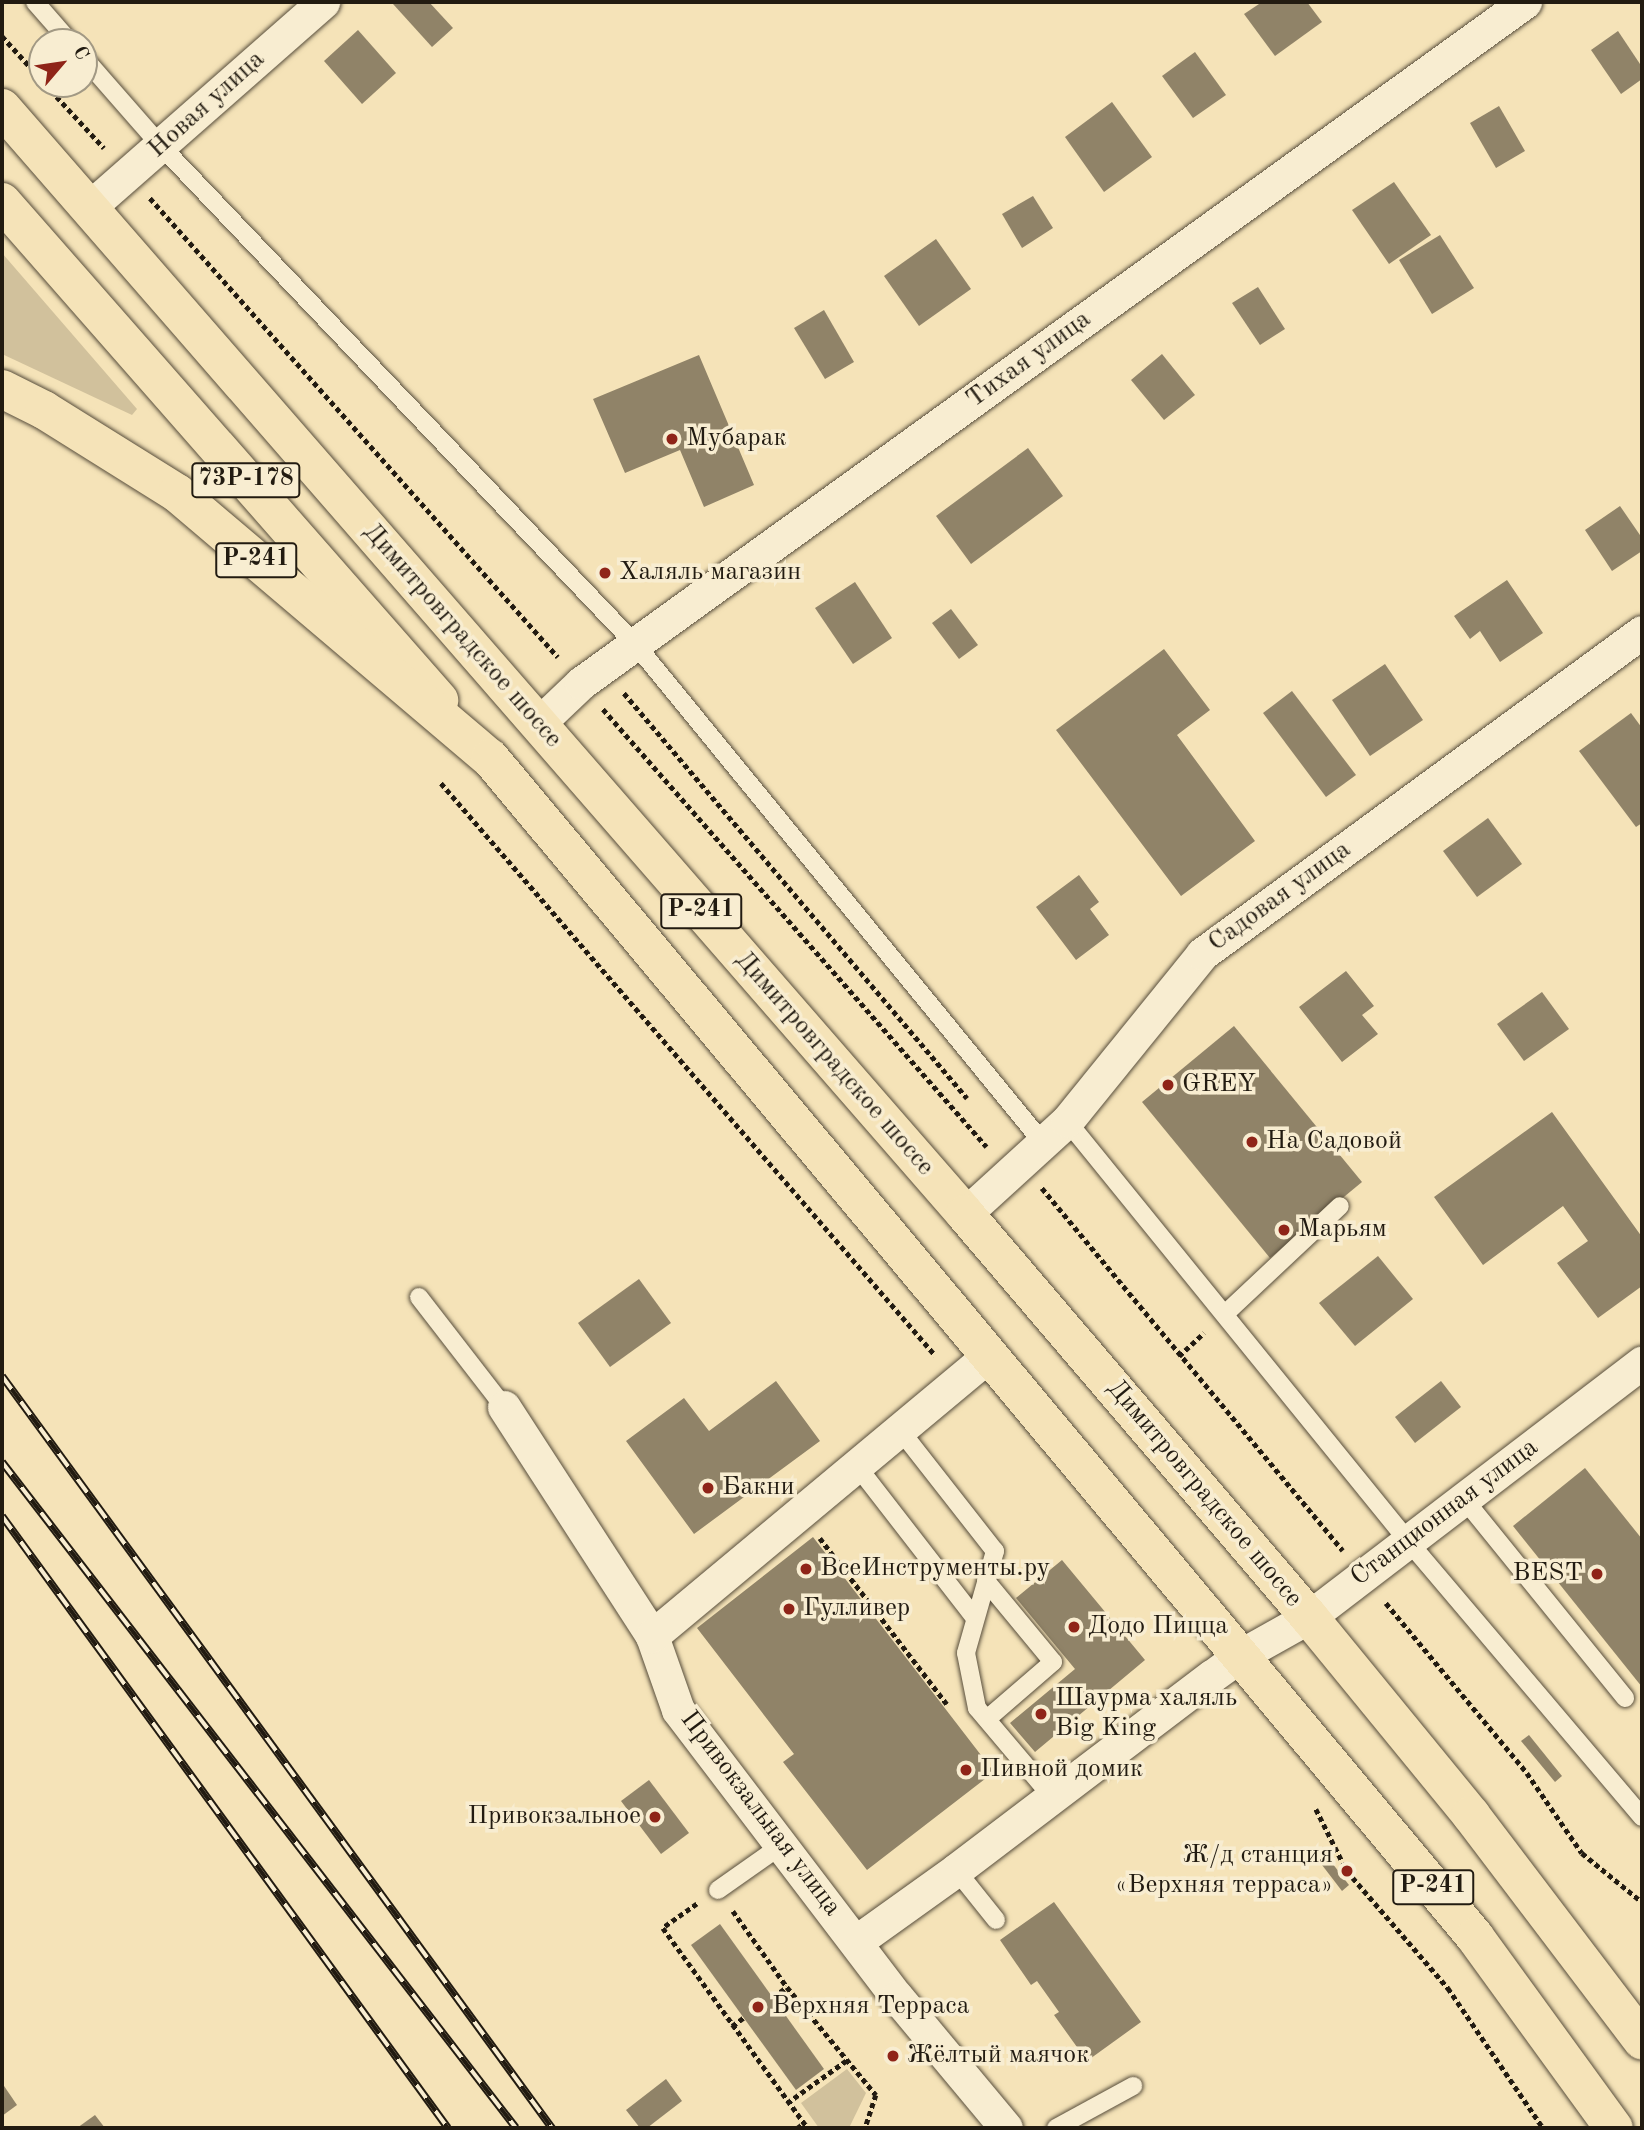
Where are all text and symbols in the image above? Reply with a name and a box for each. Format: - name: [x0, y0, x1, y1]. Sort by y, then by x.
- north arrow: [28, 28, 98, 98]
- text: С: [69, 43, 91, 64]
- street label: Новая улица: [142, 45, 272, 165]
- street label: Тихая улица: [961, 304, 1097, 416]
- place label: Мубарак: [686, 423, 787, 455]
- marker: Мубарак: [664, 431, 680, 447]
- road number: 73Р-178: [190, 460, 302, 500]
- street label: Димитровградское шоссе: [356, 517, 568, 755]
- road number: Р-241: [214, 540, 298, 580]
- place label: Халяль магазин: [619, 557, 801, 589]
- marker: Халяль магазин: [597, 565, 613, 581]
- street label: Садовая улица: [1203, 835, 1357, 959]
- road number: Р-241: [659, 890, 743, 931]
- street label: Димитровградское шоссе: [728, 945, 940, 1183]
- place label: GREY: [1182, 1069, 1256, 1101]
- marker: GREY: [1160, 1077, 1176, 1093]
- place label: На Садовой: [1266, 1126, 1402, 1158]
- marker: На Садовой: [1244, 1134, 1260, 1150]
- place label: Марьям: [1298, 1214, 1387, 1246]
- marker: Марьям: [1276, 1222, 1292, 1238]
- street label: Димитровградское шоссе: [1100, 1374, 1308, 1614]
- street label: Станционная улица: [1345, 1432, 1545, 1594]
- place label: Бакни: [722, 1472, 795, 1504]
- marker: Бакни: [700, 1480, 716, 1496]
- place label: ВсеИнструменты.ру: [820, 1553, 1050, 1585]
- place label: BEST: [1512, 1558, 1583, 1590]
- marker: ВсеИнструменты.ру: [798, 1561, 814, 1577]
- marker: BEST: [1589, 1566, 1605, 1582]
- place label: Гулливер: [803, 1593, 910, 1625]
- marker: Гулливер: [781, 1601, 797, 1617]
- place label: Додо Пицца: [1088, 1611, 1228, 1643]
- marker: Додо Пицца: [1066, 1619, 1082, 1635]
- place label: Шаурма халяль Big King: [1055, 1683, 1237, 1744]
- street label: Привокзальная улица: [673, 1705, 847, 1923]
- marker: Шаурма халяль Big King: [1033, 1706, 1049, 1722]
- place label: Пивной домик: [980, 1754, 1143, 1786]
- marker: Пивной домик: [958, 1762, 974, 1778]
- place label: Привокзальное: [468, 1801, 641, 1833]
- marker: Привокзальное: [647, 1809, 663, 1825]
- place label: Ж/д станция «Верхняя терраса»: [1115, 1840, 1333, 1902]
- marker: Ж/д станция «Верхняя терраса»: [1339, 1863, 1355, 1879]
- road number: Р-241: [1391, 1866, 1475, 1908]
- place label: Верхняя Терраса: [772, 1991, 970, 2023]
- marker: Верхняя Терраса: [750, 1999, 766, 2015]
- place label: Жёлтый маячок: [907, 2040, 1089, 2072]
- marker: Жёлтый маячок: [885, 2048, 901, 2064]

